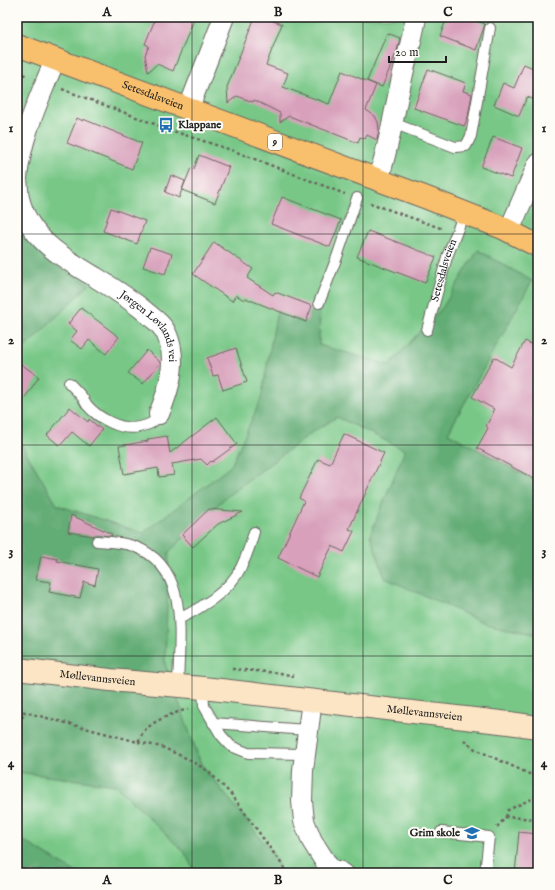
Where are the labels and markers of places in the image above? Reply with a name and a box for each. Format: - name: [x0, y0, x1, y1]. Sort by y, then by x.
- bus stop icon: Klappane: [157, 116, 175, 134]
- place label: Klappane: [178, 118, 221, 132]
- school or university icon: Grim skole: [463, 824, 481, 842]
- place label: Grim skole: [410, 826, 460, 840]

